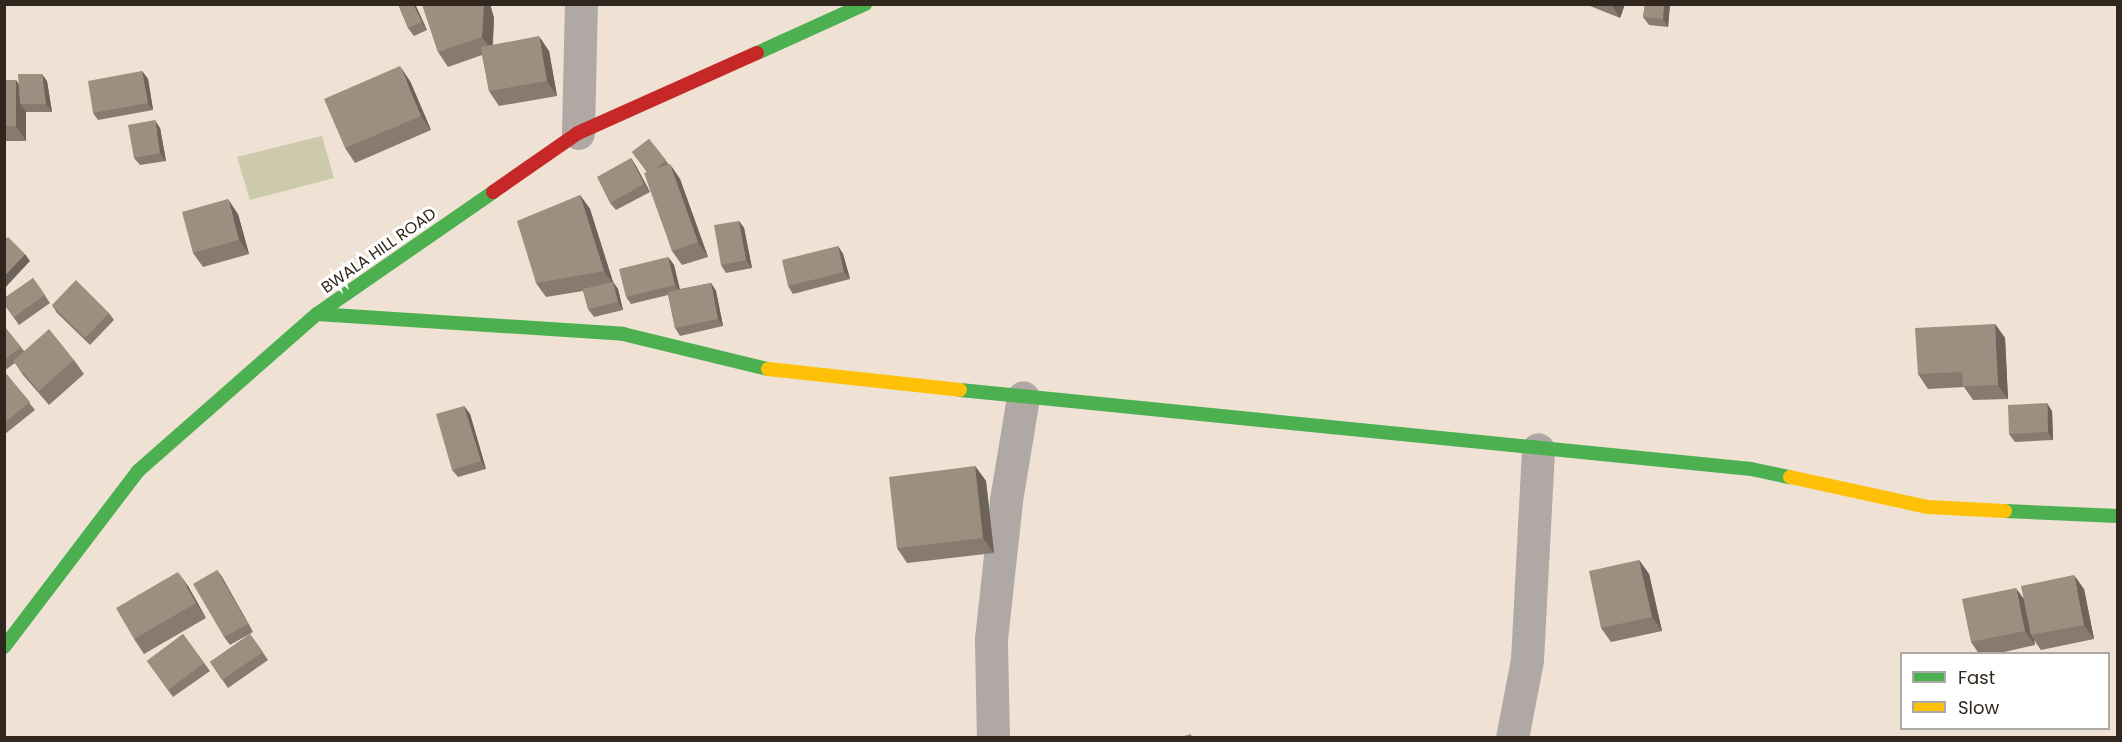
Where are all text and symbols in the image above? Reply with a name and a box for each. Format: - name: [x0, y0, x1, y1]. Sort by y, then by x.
- street label: BWALA HILL ROAD: [318, 204, 440, 298]
- legend: [1900, 652, 2110, 730]
- text: Fast: [1958, 665, 1995, 690]
- text: Slow: [1958, 695, 1999, 720]

